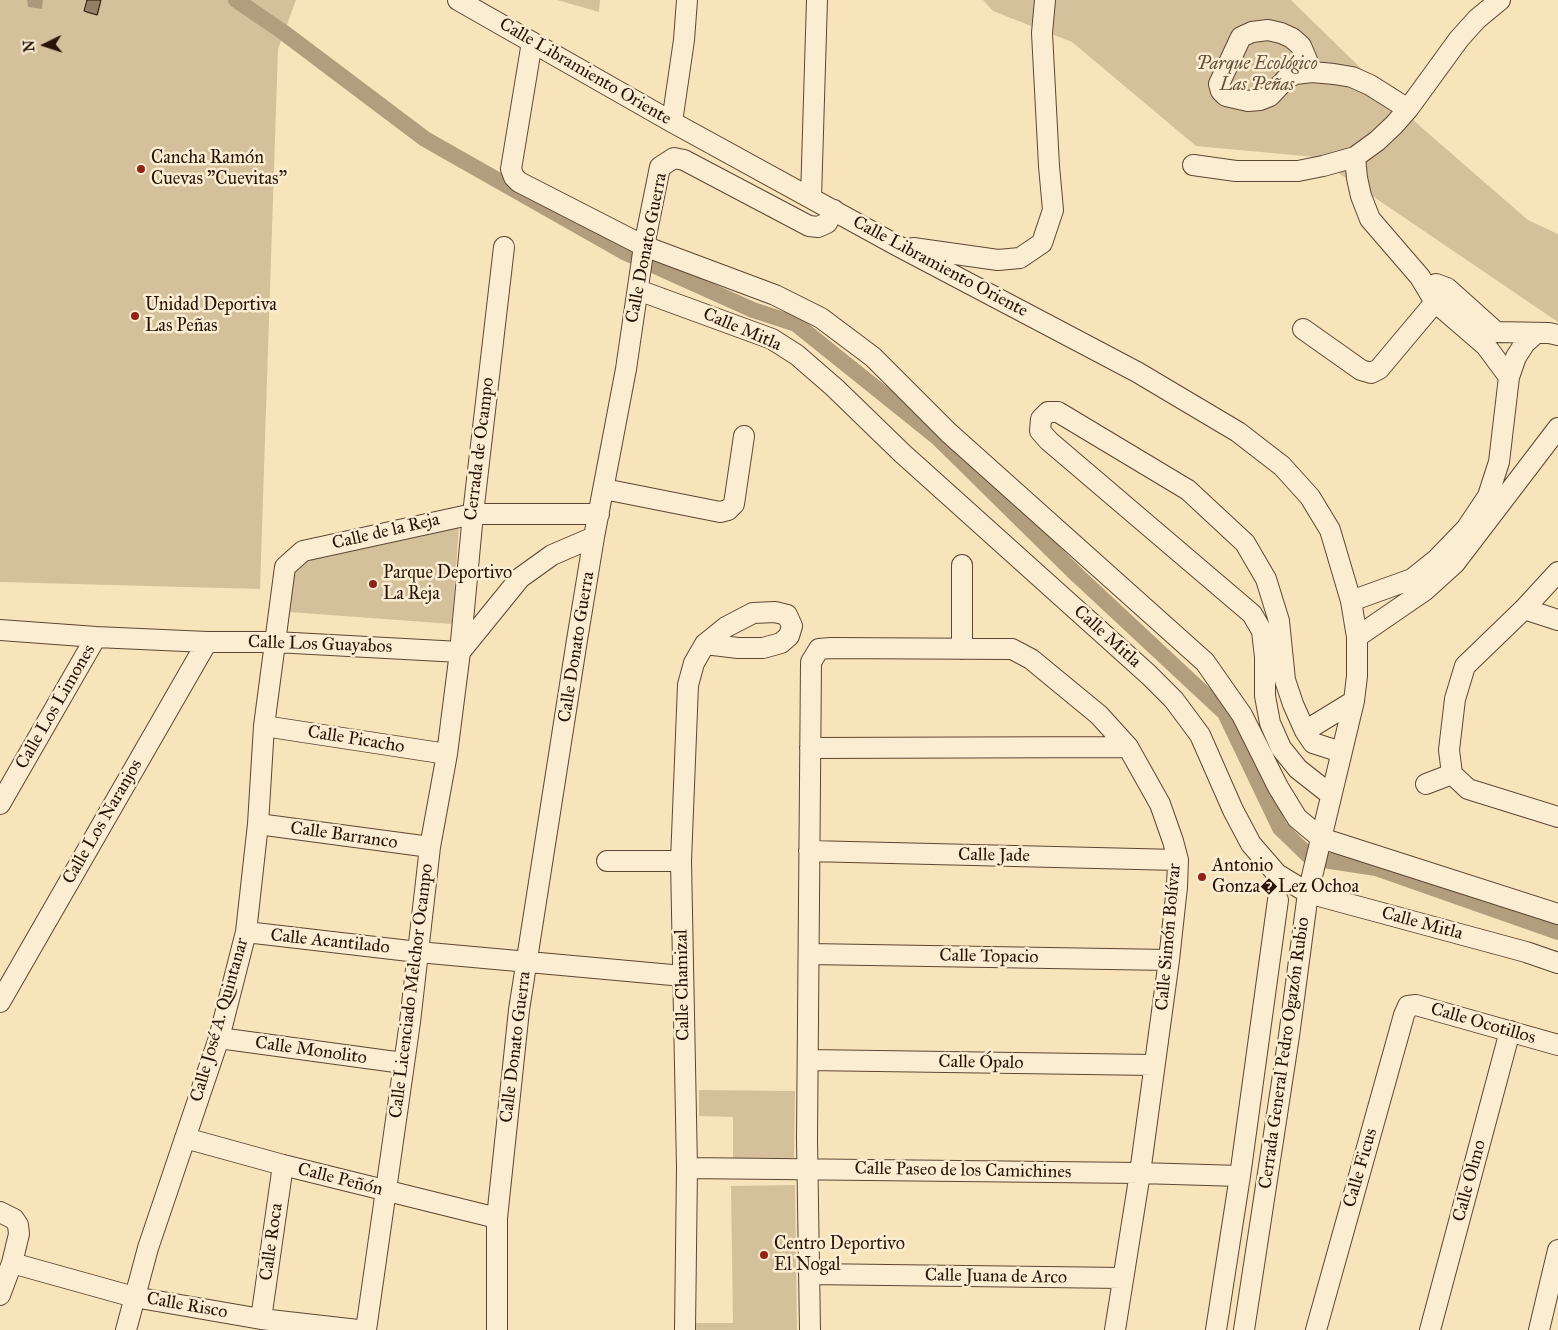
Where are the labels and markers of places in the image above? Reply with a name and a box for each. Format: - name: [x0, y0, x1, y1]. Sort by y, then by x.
- place label: Cancha Ramón Cuevas "Cuevitas": [151, 148, 287, 190]
- marker: Cancha Ramón Cuevas "Cuevitas": [135, 163, 147, 175]
- place label: Unidad Deportiva Las Peñas: [145, 295, 277, 338]
- marker: Unidad Deportiva Las Peñas: [129, 310, 141, 322]
- place label: Parque Deportivo La Reja: [383, 563, 512, 606]
- marker: Parque Deportivo La Reja: [367, 578, 379, 590]
- place label: Antonio Gonza�Lez Ochoa: [1212, 856, 1359, 899]
- marker: Antonio Gonza�Lez Ochoa: [1196, 871, 1208, 883]
- place label: Centro Deportivo El Nogal: [774, 1234, 905, 1276]
- marker: Centro Deportivo El Nogal: [758, 1249, 770, 1261]

